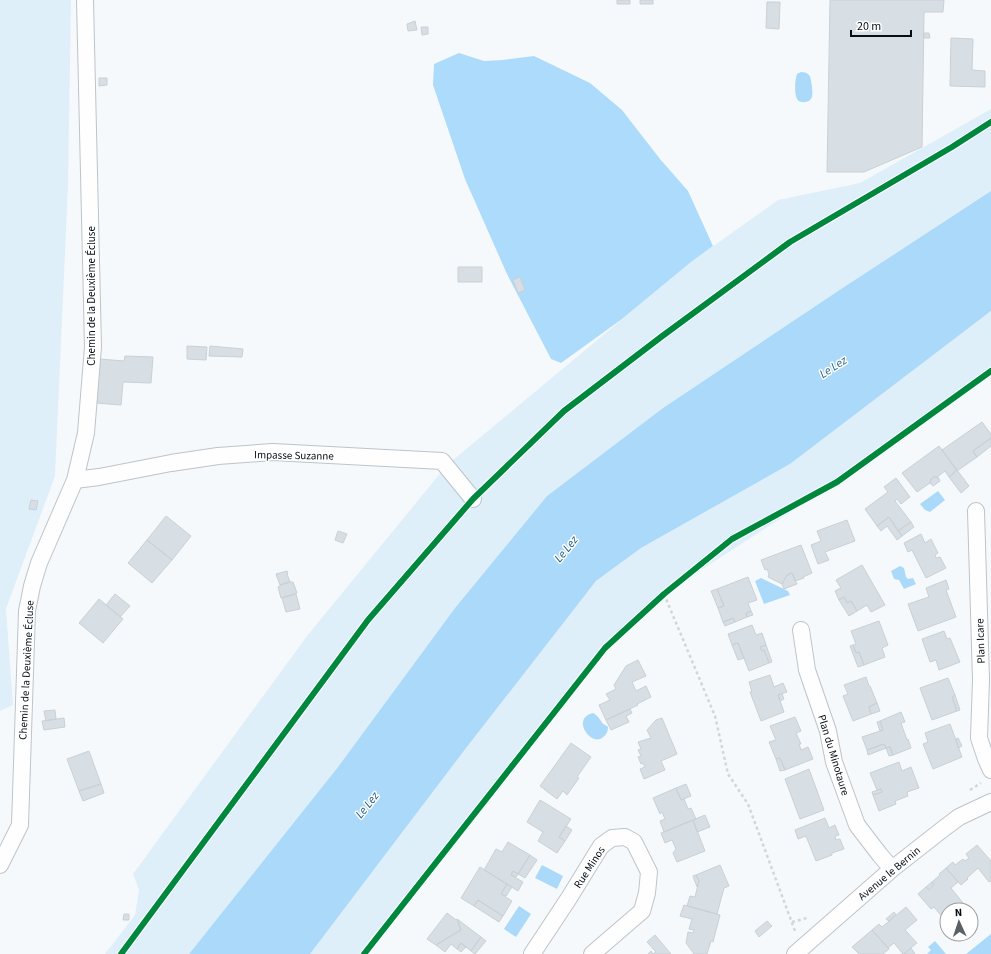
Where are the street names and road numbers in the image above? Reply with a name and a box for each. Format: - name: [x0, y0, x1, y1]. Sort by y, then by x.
- street label: Chemin de la Deuxième Écluse: [84, 226, 99, 366]
- street label: Impasse Suzanne: [254, 447, 335, 464]
- street label: Chemin de la Deuxième Écluse: [15, 599, 38, 740]
- street label: Plan Icare: [972, 618, 989, 664]
- street label: Plan du Minotaure: [814, 713, 853, 798]
- street label: Rue Minos: [570, 843, 609, 891]
- street label: Avenue le Bernin: [855, 843, 924, 904]

